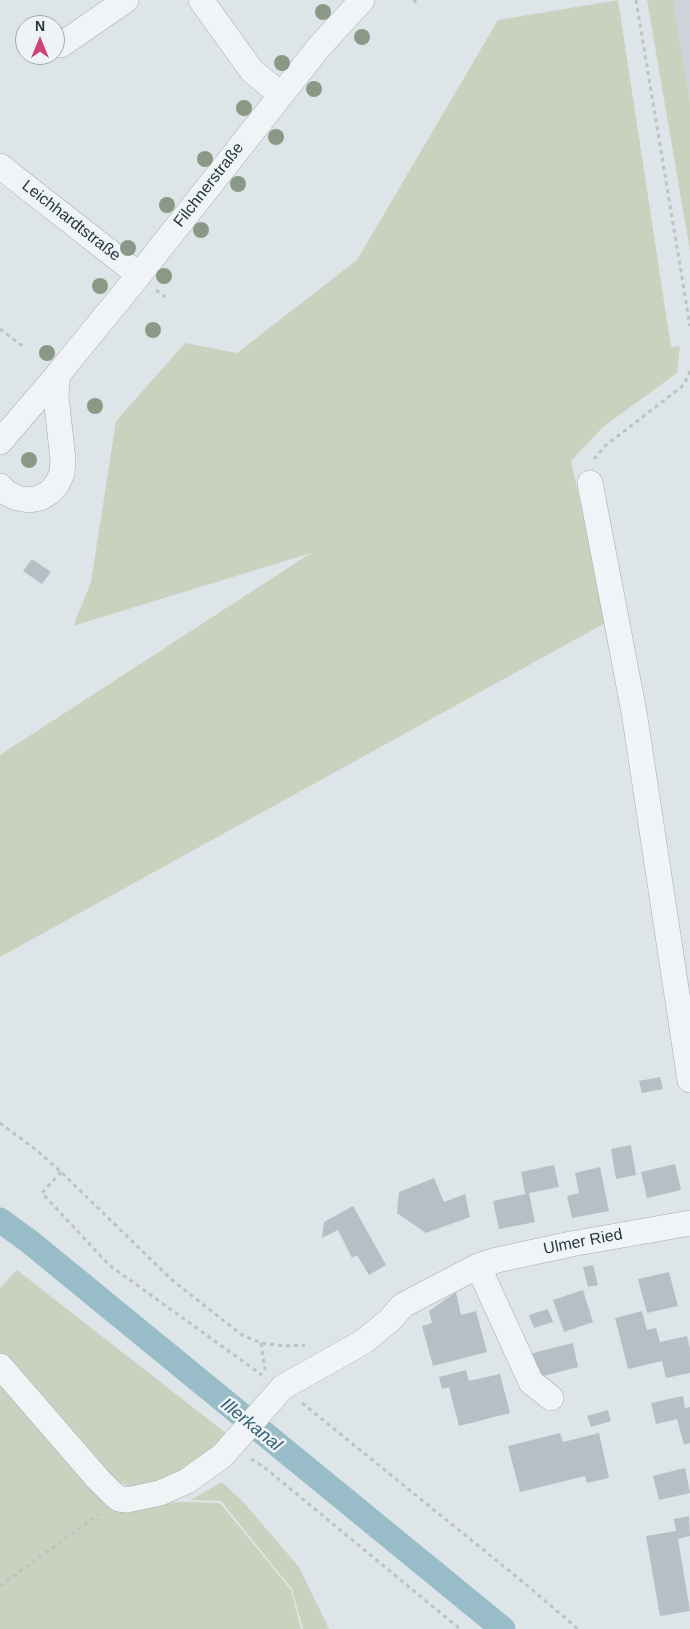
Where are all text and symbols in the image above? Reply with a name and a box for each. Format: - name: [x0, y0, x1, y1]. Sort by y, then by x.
- north arrow: [15, 15, 65, 65]
- text: N: [35, 18, 45, 34]
- street label: Filchnerstraße: [170, 139, 248, 231]
- street label: Leichhardtstraße: [18, 176, 124, 266]
- street label: Ulmer Ried: [542, 1225, 624, 1259]
- water label: Illerkanal: [216, 1394, 286, 1456]

